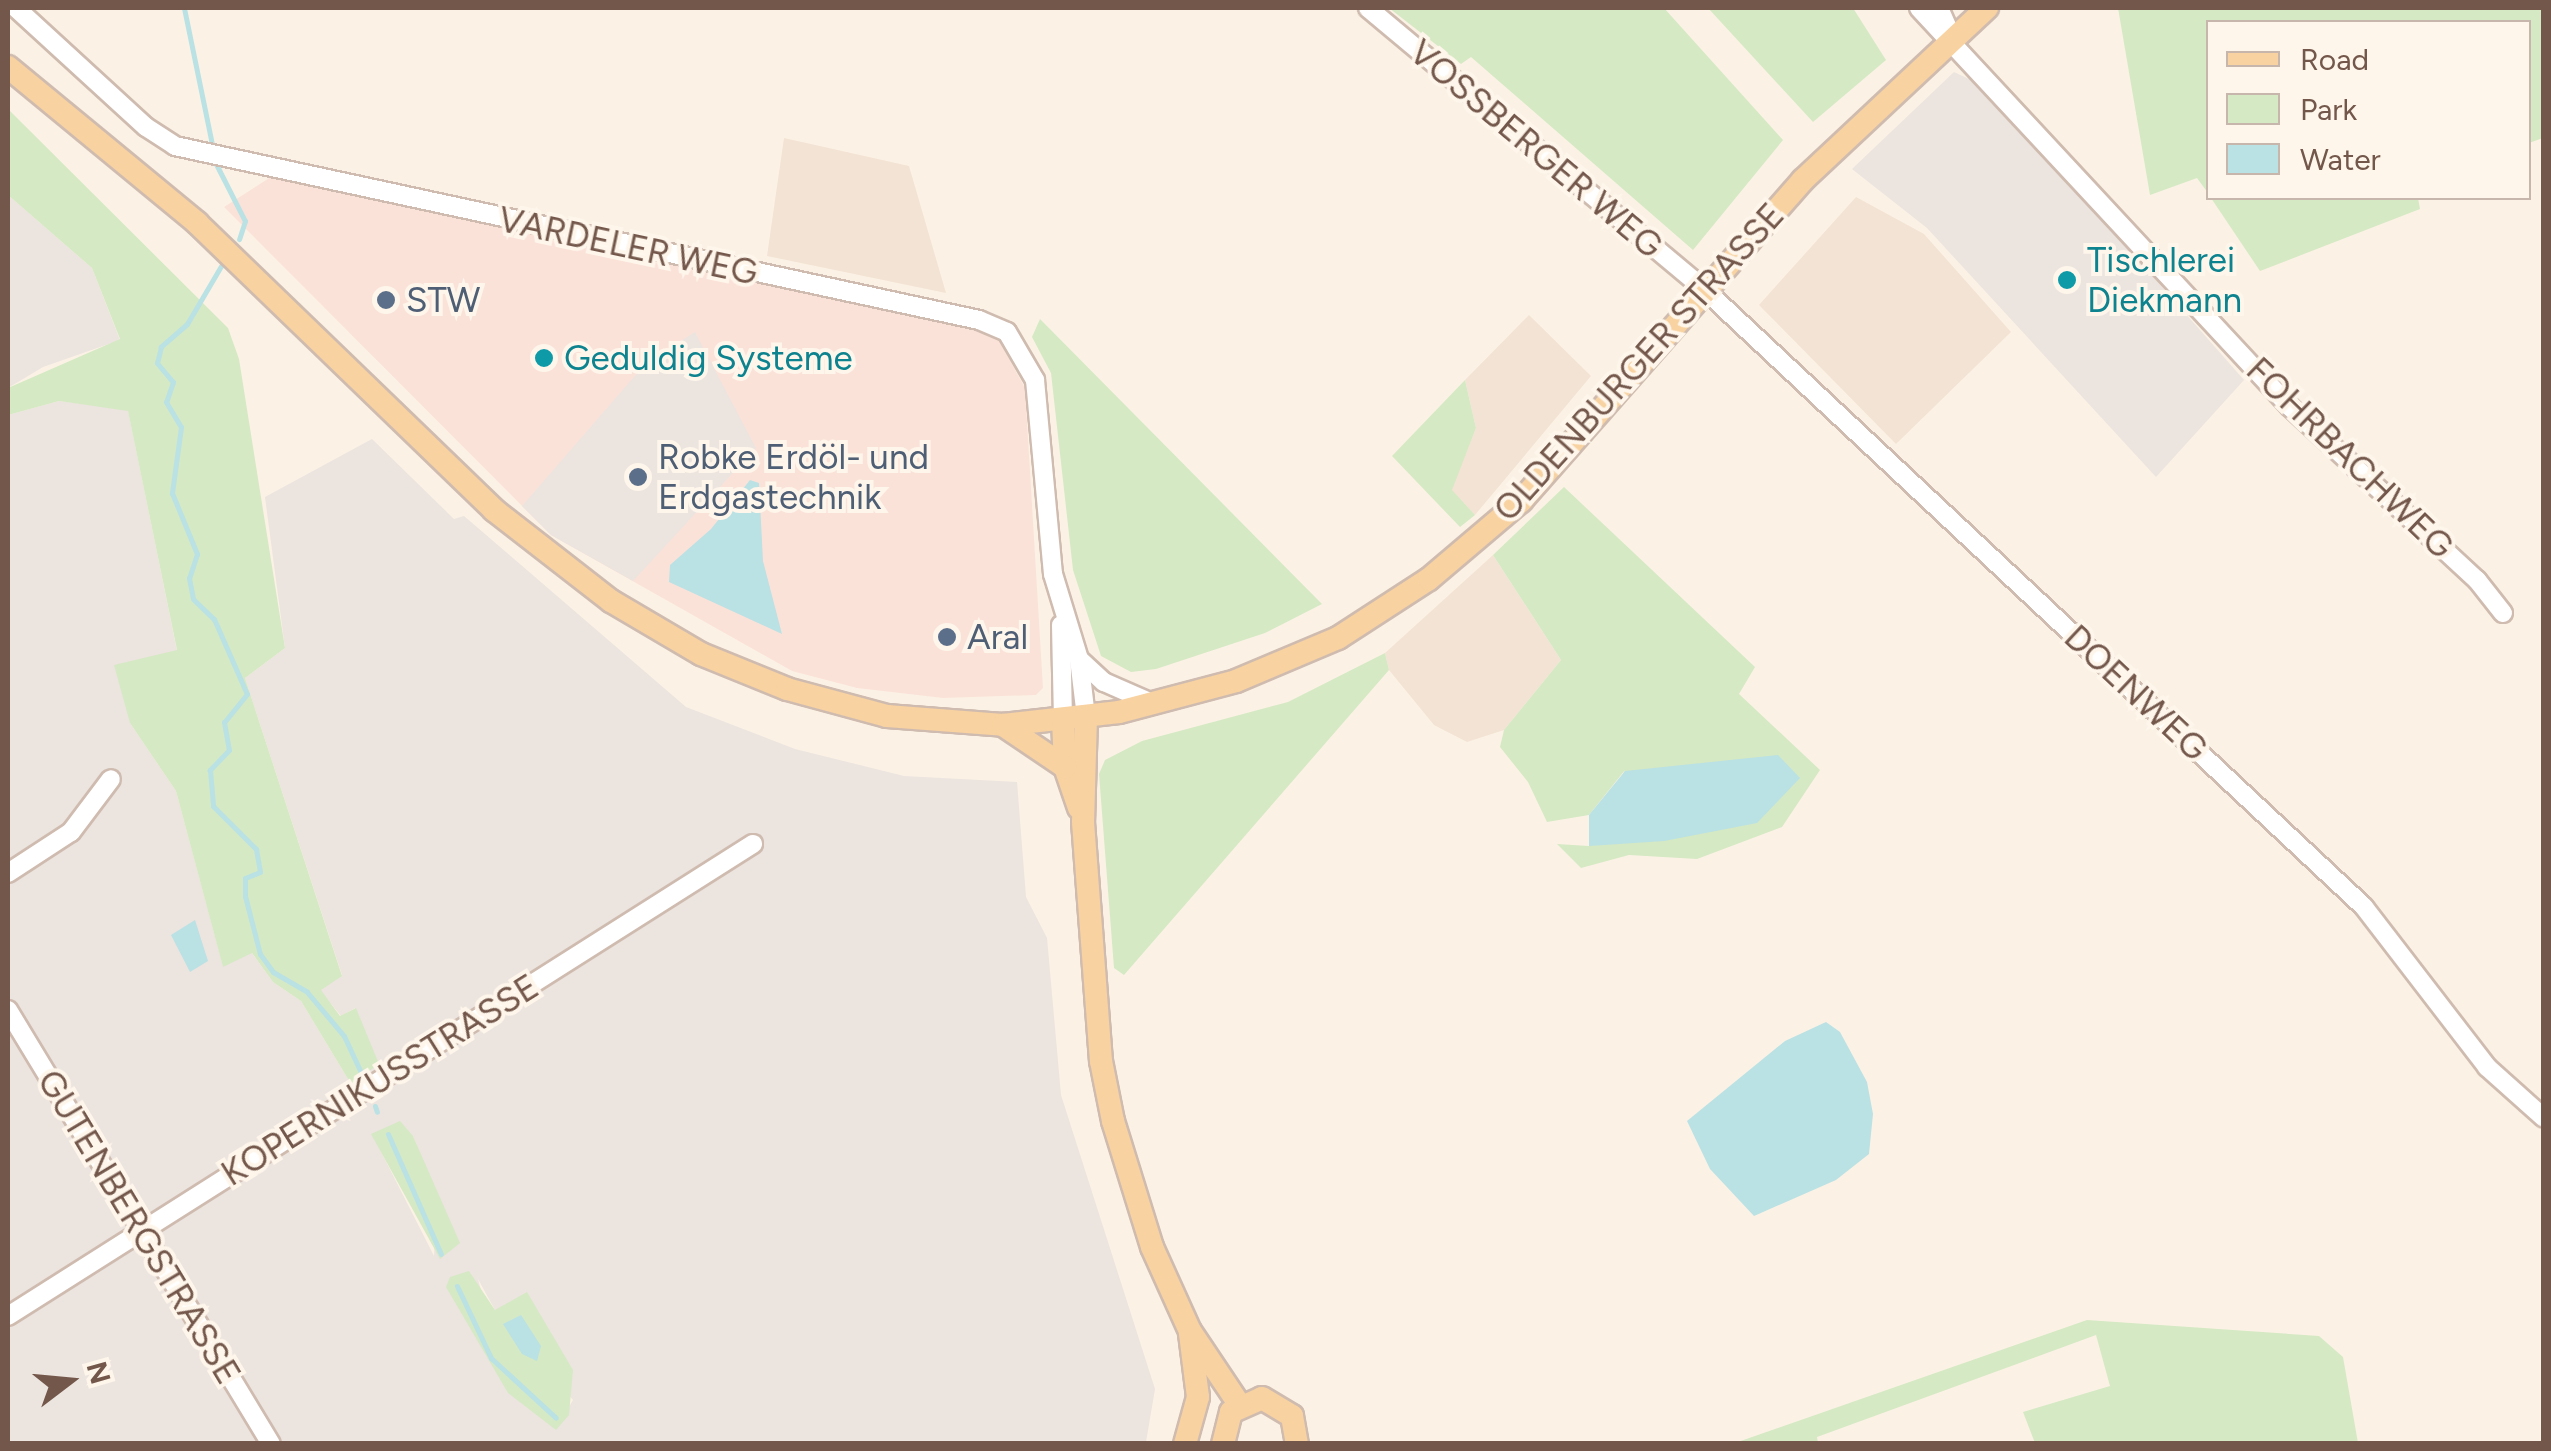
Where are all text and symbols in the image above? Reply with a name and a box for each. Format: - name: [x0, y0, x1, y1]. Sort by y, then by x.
- legend: [2206, 20, 2531, 200]
- street label: VOSSBERGER WEG: [1401, 31, 1671, 267]
- text: Road: [2300, 41, 2369, 78]
- text: Park: [2300, 91, 2357, 128]
- text: Water: [2300, 141, 2381, 178]
- street label: OLDENBURGER STRASSE: [1485, 194, 1793, 530]
- street label: VARDELER WEG: [495, 198, 761, 294]
- place label: Tischlerei Diekmann: [2087, 239, 2242, 321]
- marker: Tischlerei Diekmann: [2056, 269, 2078, 291]
- place label: STW: [406, 279, 480, 321]
- marker: STW: [375, 289, 397, 311]
- place label: Geduldig Systeme: [564, 337, 853, 379]
- marker: Geduldig Systeme: [533, 347, 555, 369]
- street label: FOHRBACHWEG: [2238, 349, 2462, 567]
- place label: Robke Erdöl- und Erdgastechnik: [658, 436, 929, 518]
- marker: Robke Erdöl- und Erdgastechnik: [627, 466, 649, 488]
- place label: Aral: [967, 616, 1028, 658]
- street label: DOENWEG: [2056, 616, 2216, 770]
- marker: Aral: [936, 626, 958, 648]
- street label: KOPERNIKUSSTRASSE: [214, 965, 546, 1195]
- street label: GUTENBERGSTRASSE: [29, 1062, 249, 1392]
- north arrow: [20, 1331, 120, 1431]

